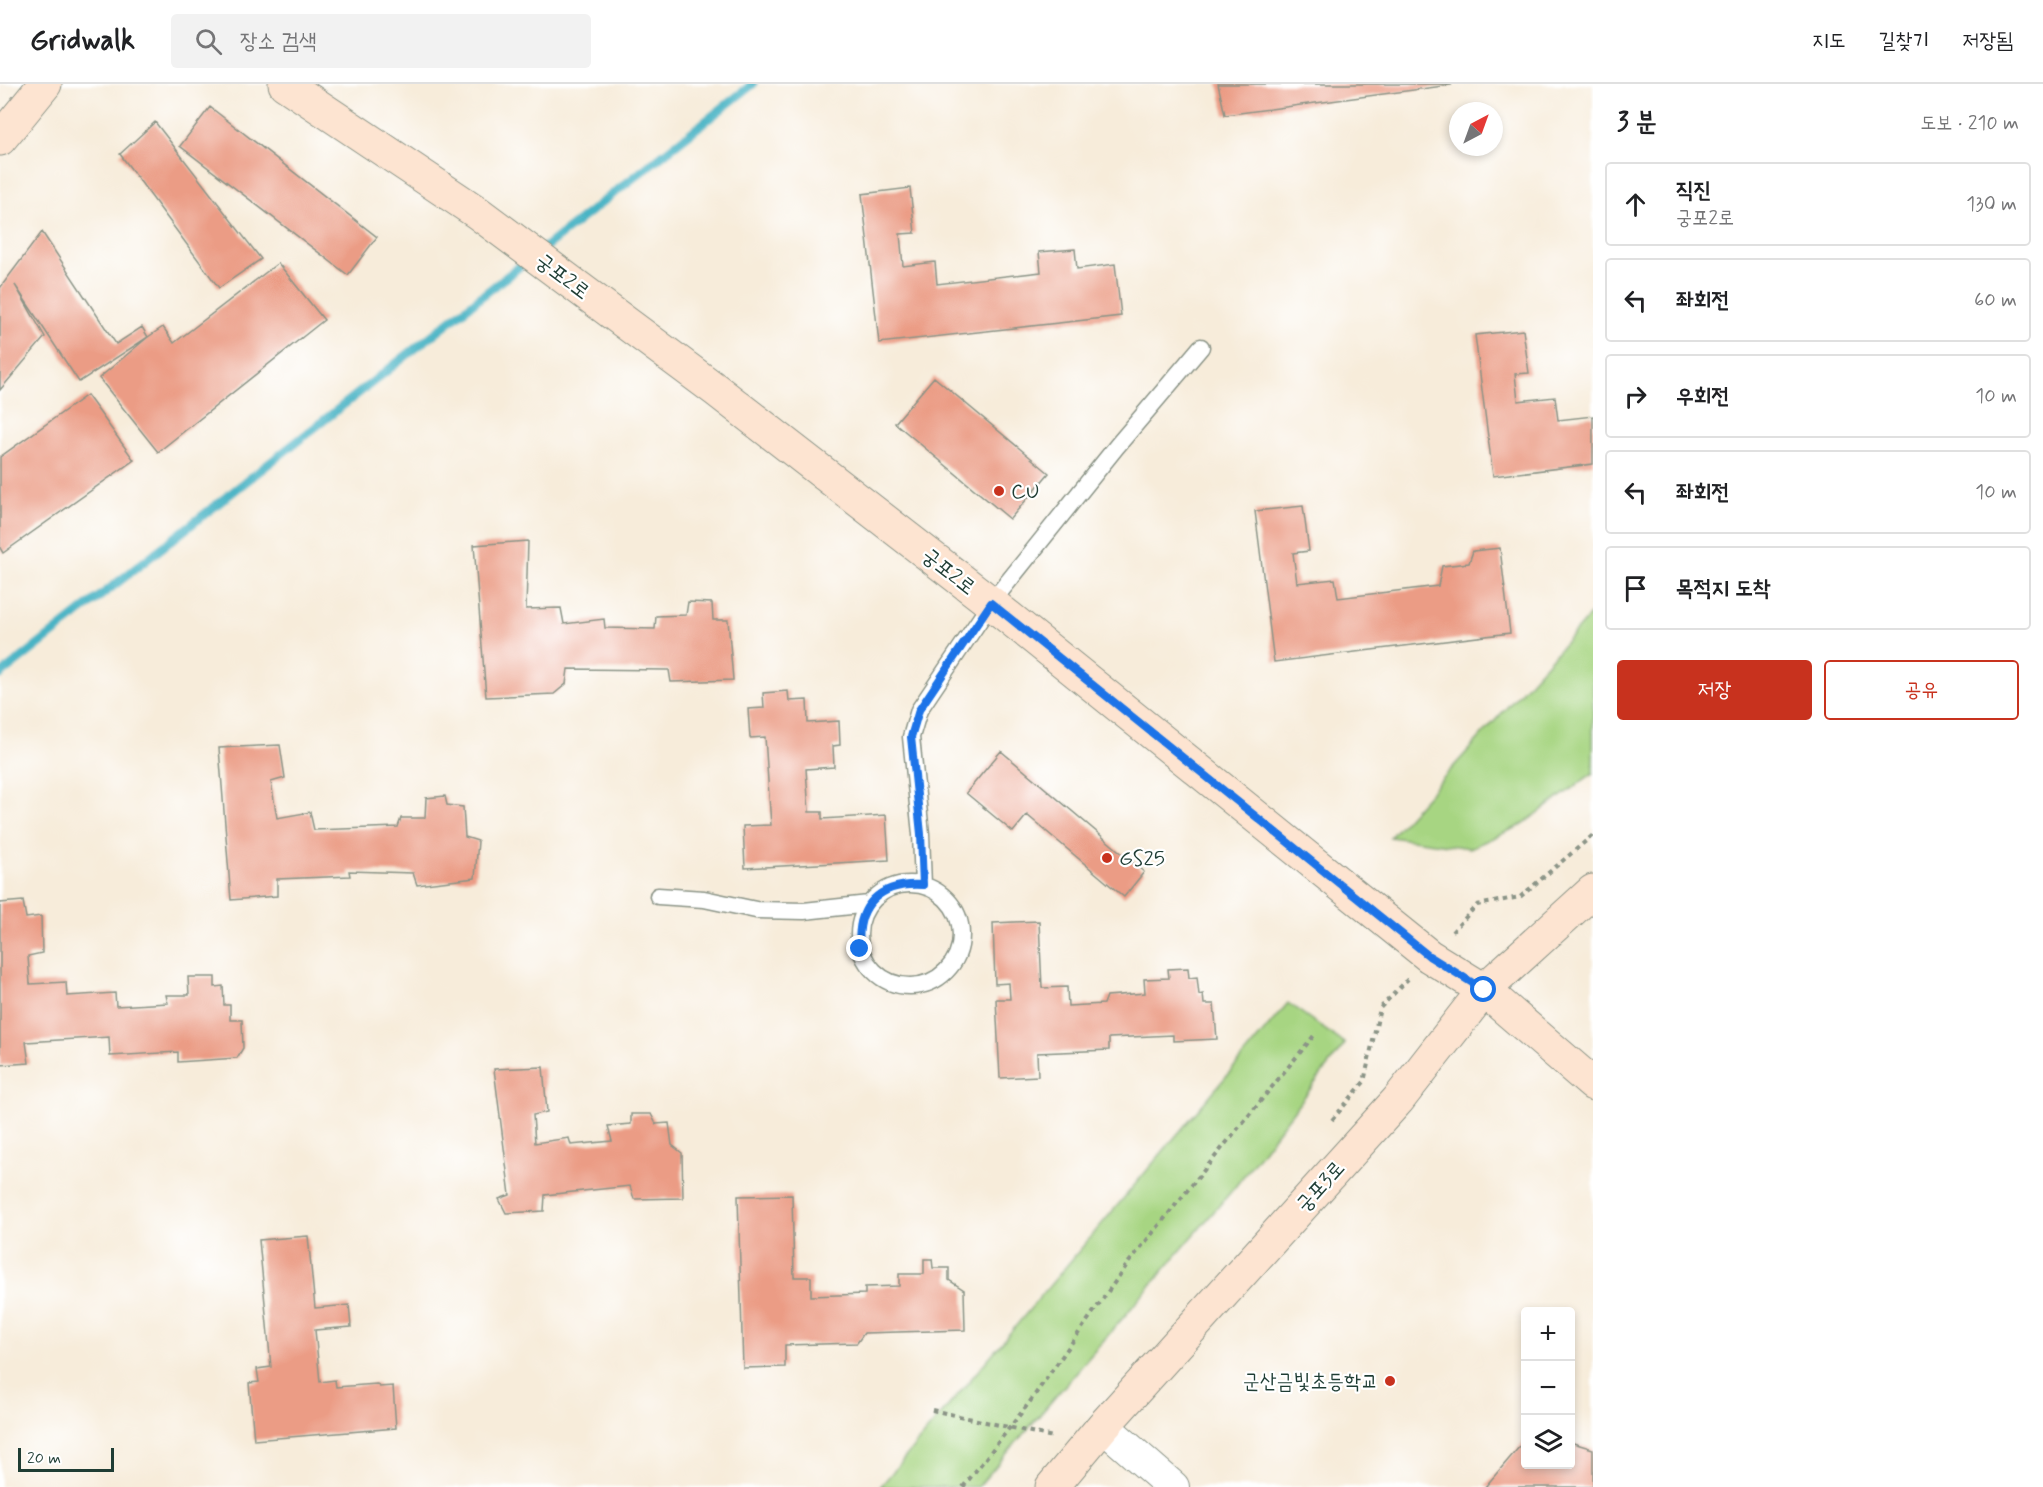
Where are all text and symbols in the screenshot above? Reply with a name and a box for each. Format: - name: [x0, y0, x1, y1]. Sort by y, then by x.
- search box: [171, 14, 591, 68]
- text: Gridwalk: [30, 23, 135, 60]
- icon: search: [192, 25, 225, 58]
- text: 지도: [1812, 27, 1846, 55]
- text: 길찾기: [1879, 27, 1929, 55]
- text: 저장됨: [1962, 27, 2013, 55]
- text: 장소 검색: [240, 28, 317, 56]
- north arrow: [1449, 102, 1503, 156]
- text: 3 분: [1617, 106, 1657, 140]
- text: 도보 · 210 m: [1920, 110, 2019, 137]
- text: 직진: [1676, 177, 1711, 205]
- icon: ahead: [1619, 188, 1652, 221]
- text: 130 m: [1966, 191, 2017, 218]
- text: 궁포2로: [1676, 205, 1734, 232]
- street label: 궁포2로: [530, 247, 595, 306]
- icon: left: [1619, 284, 1652, 317]
- text: 좌회전: [1676, 287, 1729, 315]
- text: 60 m: [1974, 287, 2017, 314]
- icon: right: [1619, 380, 1652, 413]
- text: 우회전: [1676, 383, 1729, 411]
- text: 10 m: [1975, 383, 2017, 410]
- icon: left: [1619, 476, 1652, 509]
- place label: CU: [1011, 478, 1040, 506]
- text: 좌회전: [1676, 479, 1729, 507]
- text: 10 m: [1975, 479, 2017, 506]
- marker: CU: [992, 484, 1006, 498]
- street label: 궁포2로: [916, 542, 981, 602]
- icon: arrive: [1619, 572, 1652, 605]
- text: 목적지 도착: [1676, 575, 1770, 603]
- button: 저장: [1617, 660, 1812, 720]
- button: 공유: [1824, 660, 2019, 720]
- place label: GS25: [1119, 845, 1165, 873]
- marker: GS25: [1100, 851, 1114, 865]
- route end: [846, 935, 872, 961]
- route start: [1470, 976, 1496, 1002]
- street label: 궁포3로: [1290, 1155, 1351, 1218]
- map controls: [1521, 1307, 1575, 1469]
- button: +: [1521, 1307, 1575, 1361]
- button: −: [1521, 1361, 1575, 1415]
- place label: 군산금빛초등학교: [1243, 1368, 1378, 1396]
- marker: 군산금빛초등학교: [1383, 1374, 1397, 1388]
- button: layers: [1521, 1415, 1575, 1469]
- scale bar: [18, 1445, 114, 1472]
- text: 20 m: [27, 1448, 61, 1469]

